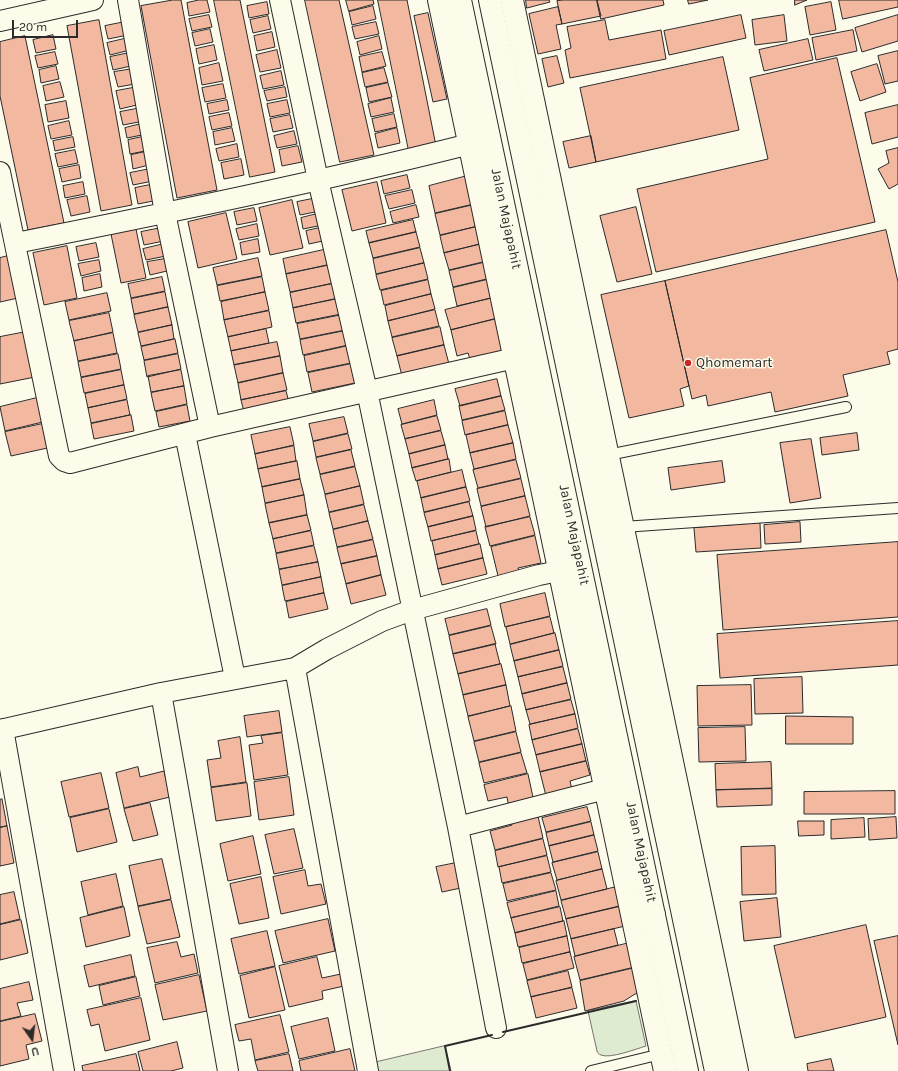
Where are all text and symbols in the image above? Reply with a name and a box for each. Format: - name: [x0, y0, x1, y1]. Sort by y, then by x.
- scale bar: [14, 12, 80, 38]
- text: 20 m: [19, 20, 47, 34]
- street label: Jalan Majapahit: [487, 167, 525, 271]
- place label: Qhomemart: [696, 355, 773, 371]
- marker: Qhomemart: [683, 358, 693, 368]
- street label: Jalan Majapahit: [555, 483, 593, 587]
- street label: Jalan Majapahit: [622, 800, 660, 904]
- north arrow: [12, 1019, 52, 1059]
- text: U: [30, 1044, 40, 1058]

